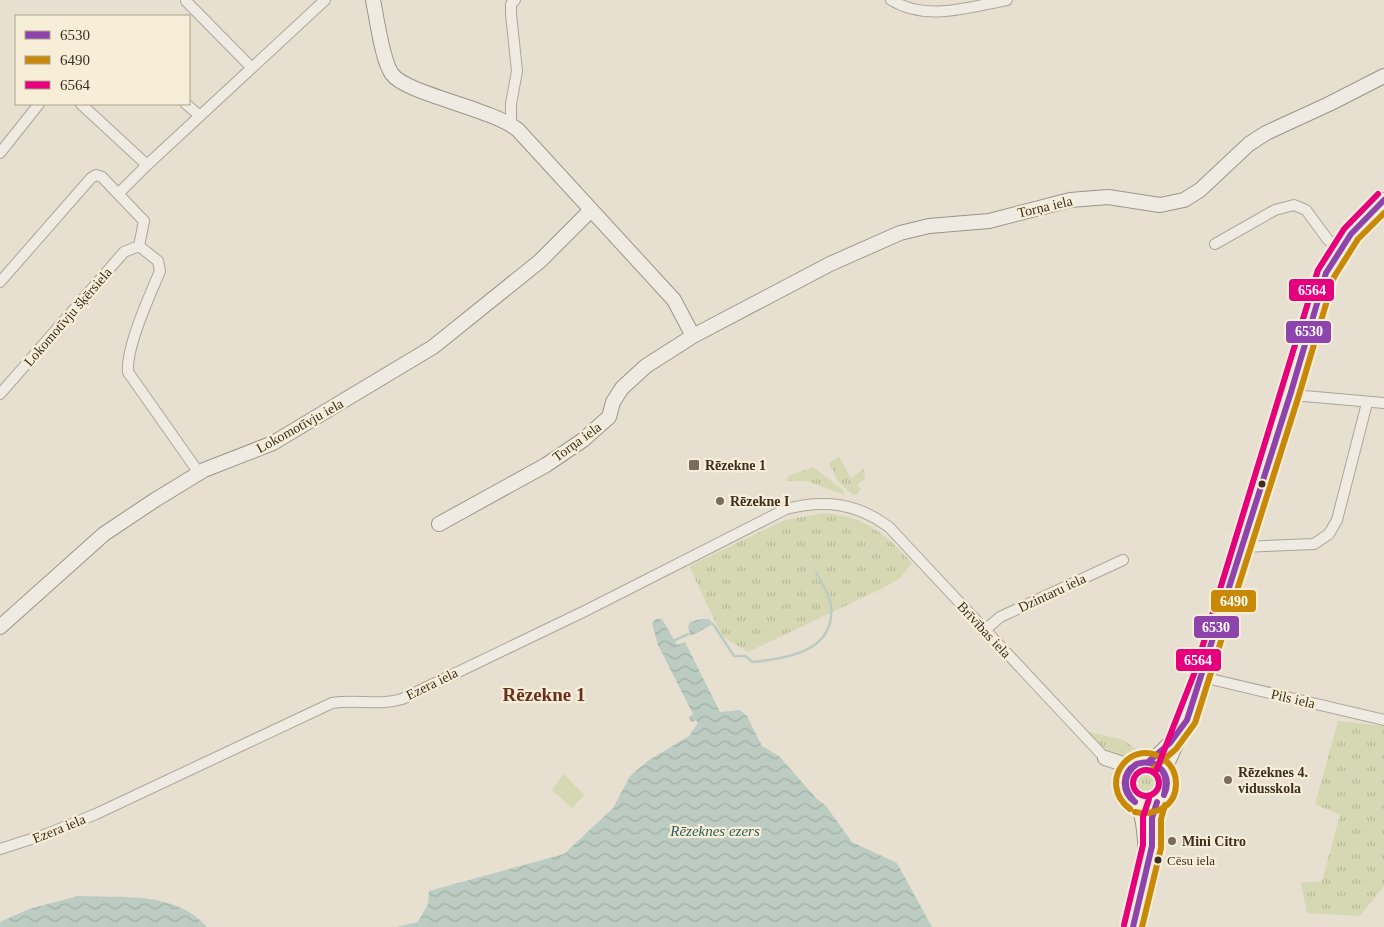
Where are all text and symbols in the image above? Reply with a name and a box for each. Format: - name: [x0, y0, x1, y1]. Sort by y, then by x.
- legend: [15, 15, 190, 105]
- text: 6530: [60, 27, 90, 43]
- text: 6490: [60, 52, 90, 68]
- text: 6564: [60, 77, 91, 93]
- street label: Torņa iela: [1016, 193, 1075, 222]
- street label: Lokomotīvju šķērsiela: [21, 264, 116, 370]
- line badge: 6564: [1288, 278, 1335, 302]
- text: 6564: [1298, 283, 1326, 298]
- line badge: 6530: [1285, 320, 1332, 344]
- text: 6530: [1295, 324, 1323, 339]
- street label: Lokomotīvju iela: [254, 396, 347, 456]
- street label: Torņa iela: [550, 419, 605, 465]
- marker: Rēzekne 1: [687, 458, 701, 472]
- place label: Rēzekne 1: [705, 458, 766, 473]
- unlabelled marker: [1257, 479, 1267, 489]
- place label: Rēzekne I: [730, 494, 790, 509]
- marker: Rēzekne I: [714, 495, 726, 507]
- street label: Dzintaru iela: [1016, 571, 1089, 615]
- line badge: 6490: [1210, 589, 1257, 613]
- text: 6490: [1220, 594, 1248, 609]
- street label: Brīvības iela: [954, 599, 1014, 662]
- line badge: 6530: [1193, 615, 1240, 639]
- text: 6530: [1202, 620, 1230, 635]
- line badge: 6564: [1175, 648, 1222, 672]
- text: 6564: [1184, 653, 1212, 668]
- street label: Ezera iela: [404, 665, 461, 703]
- district label: Rēzekne 1: [503, 684, 585, 705]
- street label: Pils iela: [1270, 687, 1317, 712]
- place label: Rēzeknes 4. vidusskola: [1238, 765, 1308, 796]
- marker: Rēzeknes 4. vidusskola: [1222, 774, 1234, 786]
- street label: Ezera iela: [30, 811, 88, 846]
- water label: Rēzeknes ezers: [669, 823, 760, 839]
- place label: Mini Citro: [1182, 834, 1246, 849]
- marker: Mini Citro: [1166, 835, 1178, 847]
- place label: Cēsu iela: [1167, 853, 1215, 868]
- marker: Cēsu iela: [1153, 855, 1163, 865]

